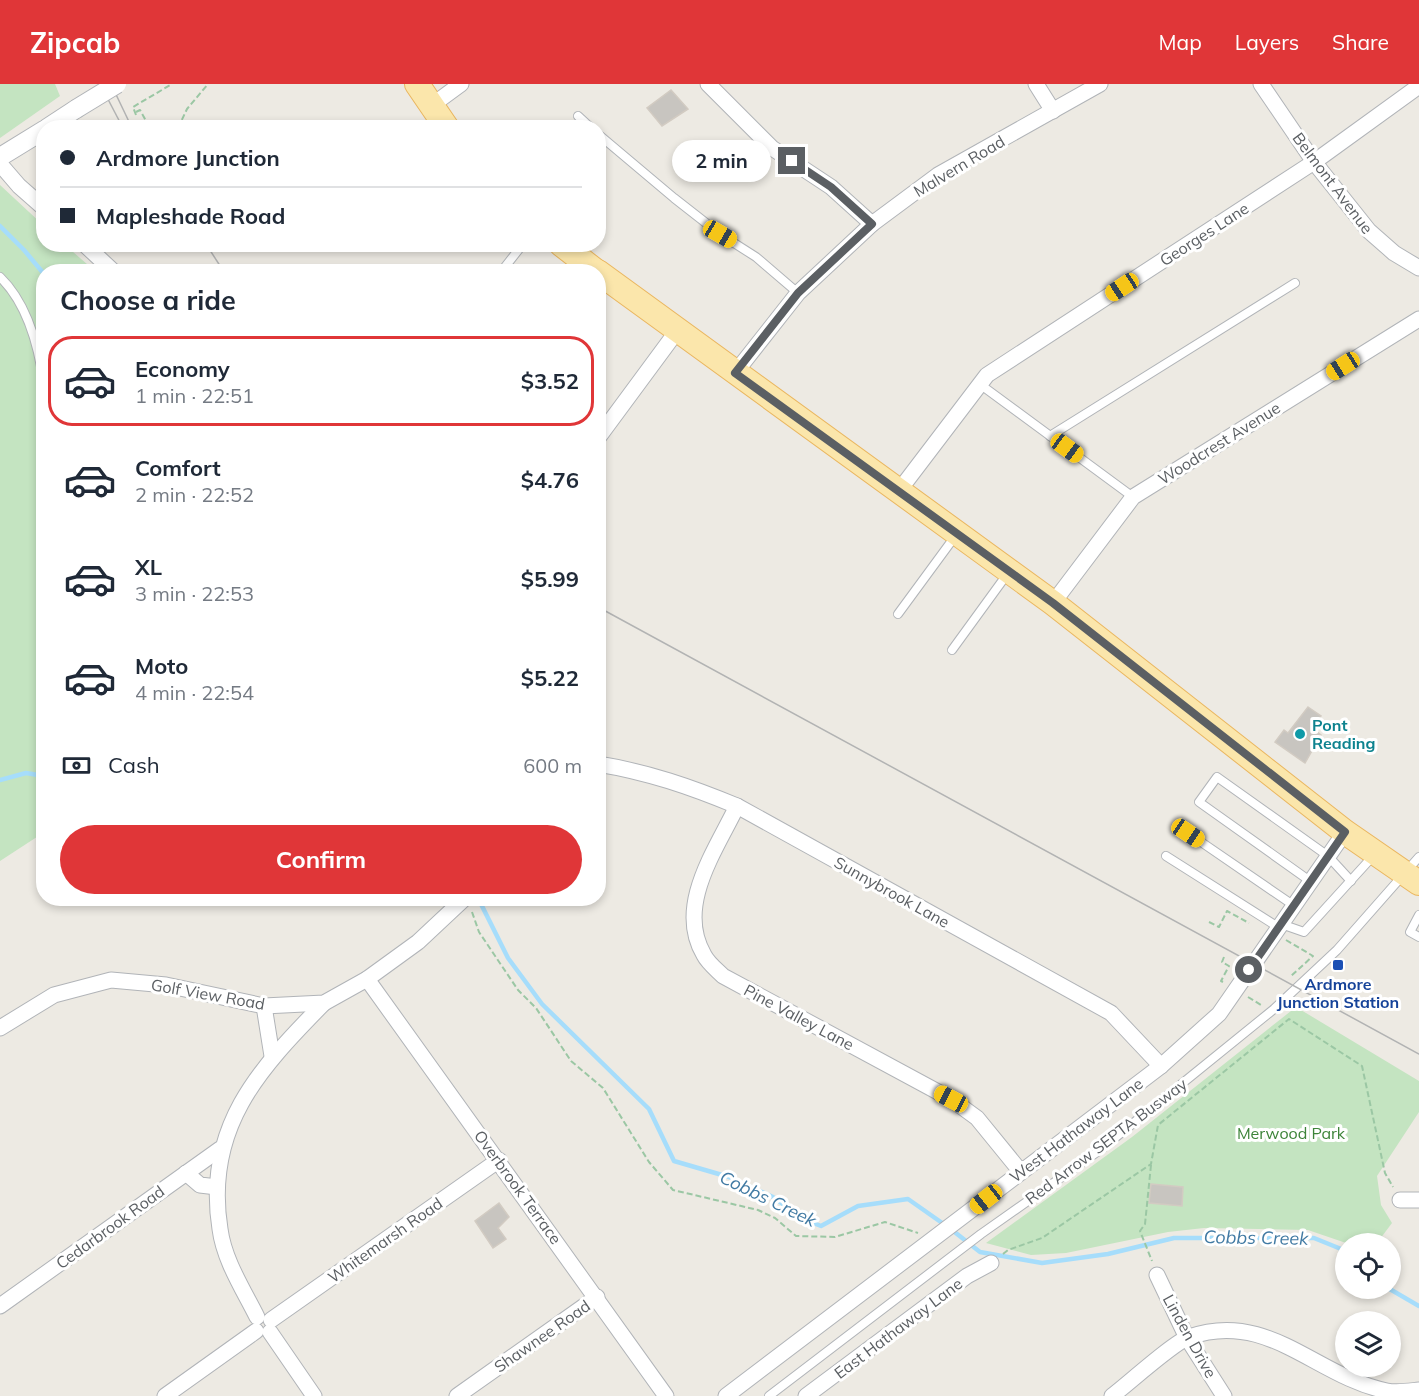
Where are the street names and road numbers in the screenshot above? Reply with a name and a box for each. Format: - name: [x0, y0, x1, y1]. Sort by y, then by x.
- street label: Belmont Avenue: [1288, 128, 1378, 238]
- street label: Malvern Road: [910, 131, 1008, 201]
- street label: Georges Lane: [1156, 198, 1252, 270]
- street label: Woodcrest Avenue: [1154, 397, 1284, 489]
- street label: Sunnybrook Lane: [831, 852, 953, 932]
- street label: Golf View Road: [150, 974, 266, 1014]
- street label: Pine Valley Lane: [741, 980, 857, 1054]
- street label: West Hathaway Lane: [1005, 1073, 1147, 1187]
- street label: Red Arrow SEPTA Busway: [1021, 1073, 1191, 1208]
- street label: Overbrook Terrace: [470, 1126, 566, 1248]
- street label: Cedarbrook Road: [52, 1181, 168, 1273]
- street label: Whitemarsh Road: [324, 1193, 446, 1287]
- street label: East Hathaway Lane: [830, 1273, 966, 1383]
- street label: Linden Drive: [1159, 1291, 1221, 1381]
- street label: Shawnee Road: [490, 1295, 594, 1377]

